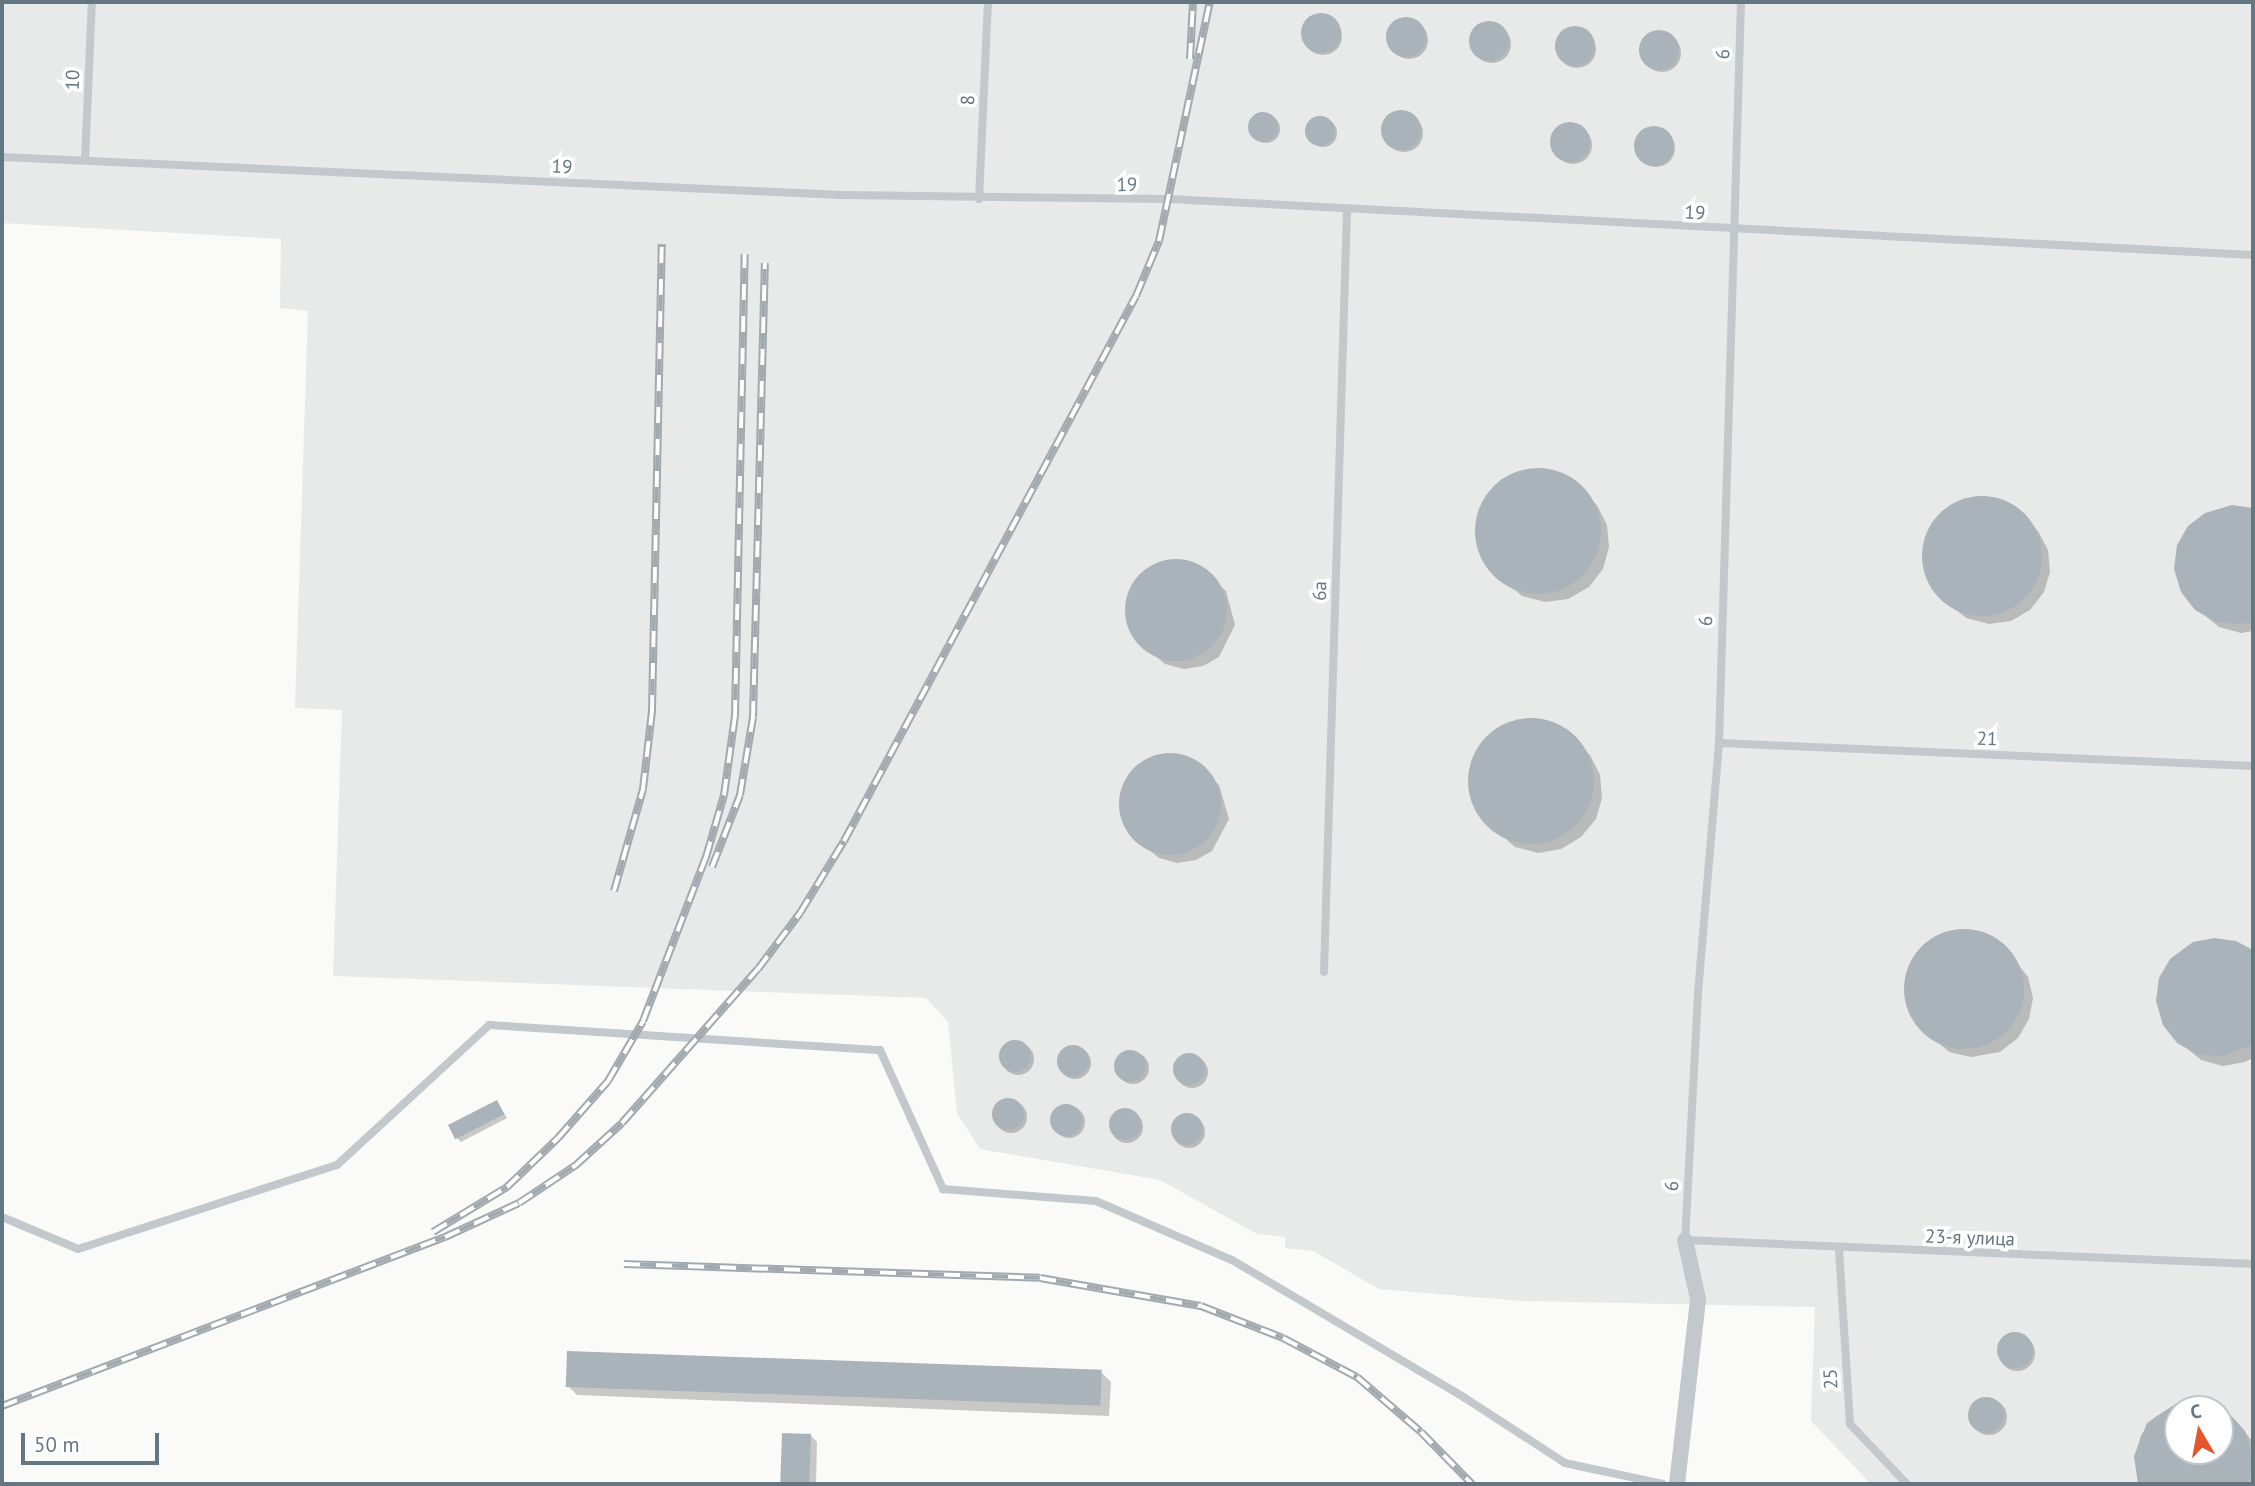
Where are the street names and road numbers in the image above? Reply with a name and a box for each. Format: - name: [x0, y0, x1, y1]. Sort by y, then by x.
- street label: 6: [1711, 48, 1735, 60]
- street label: 10: [61, 69, 85, 91]
- street label: 8: [956, 94, 980, 106]
- street label: 19: [551, 155, 573, 179]
- street label: 19: [1116, 173, 1138, 197]
- street label: 19: [1684, 201, 1706, 225]
- street label: 6a: [1308, 581, 1332, 601]
- street label: 6: [1695, 616, 1717, 626]
- street label: 21: [1976, 727, 1998, 751]
- street label: 6: [1660, 1180, 1684, 1192]
- street label: 23-я улица: [1925, 1225, 2015, 1251]
- street label: 25: [1819, 1368, 1843, 1390]

